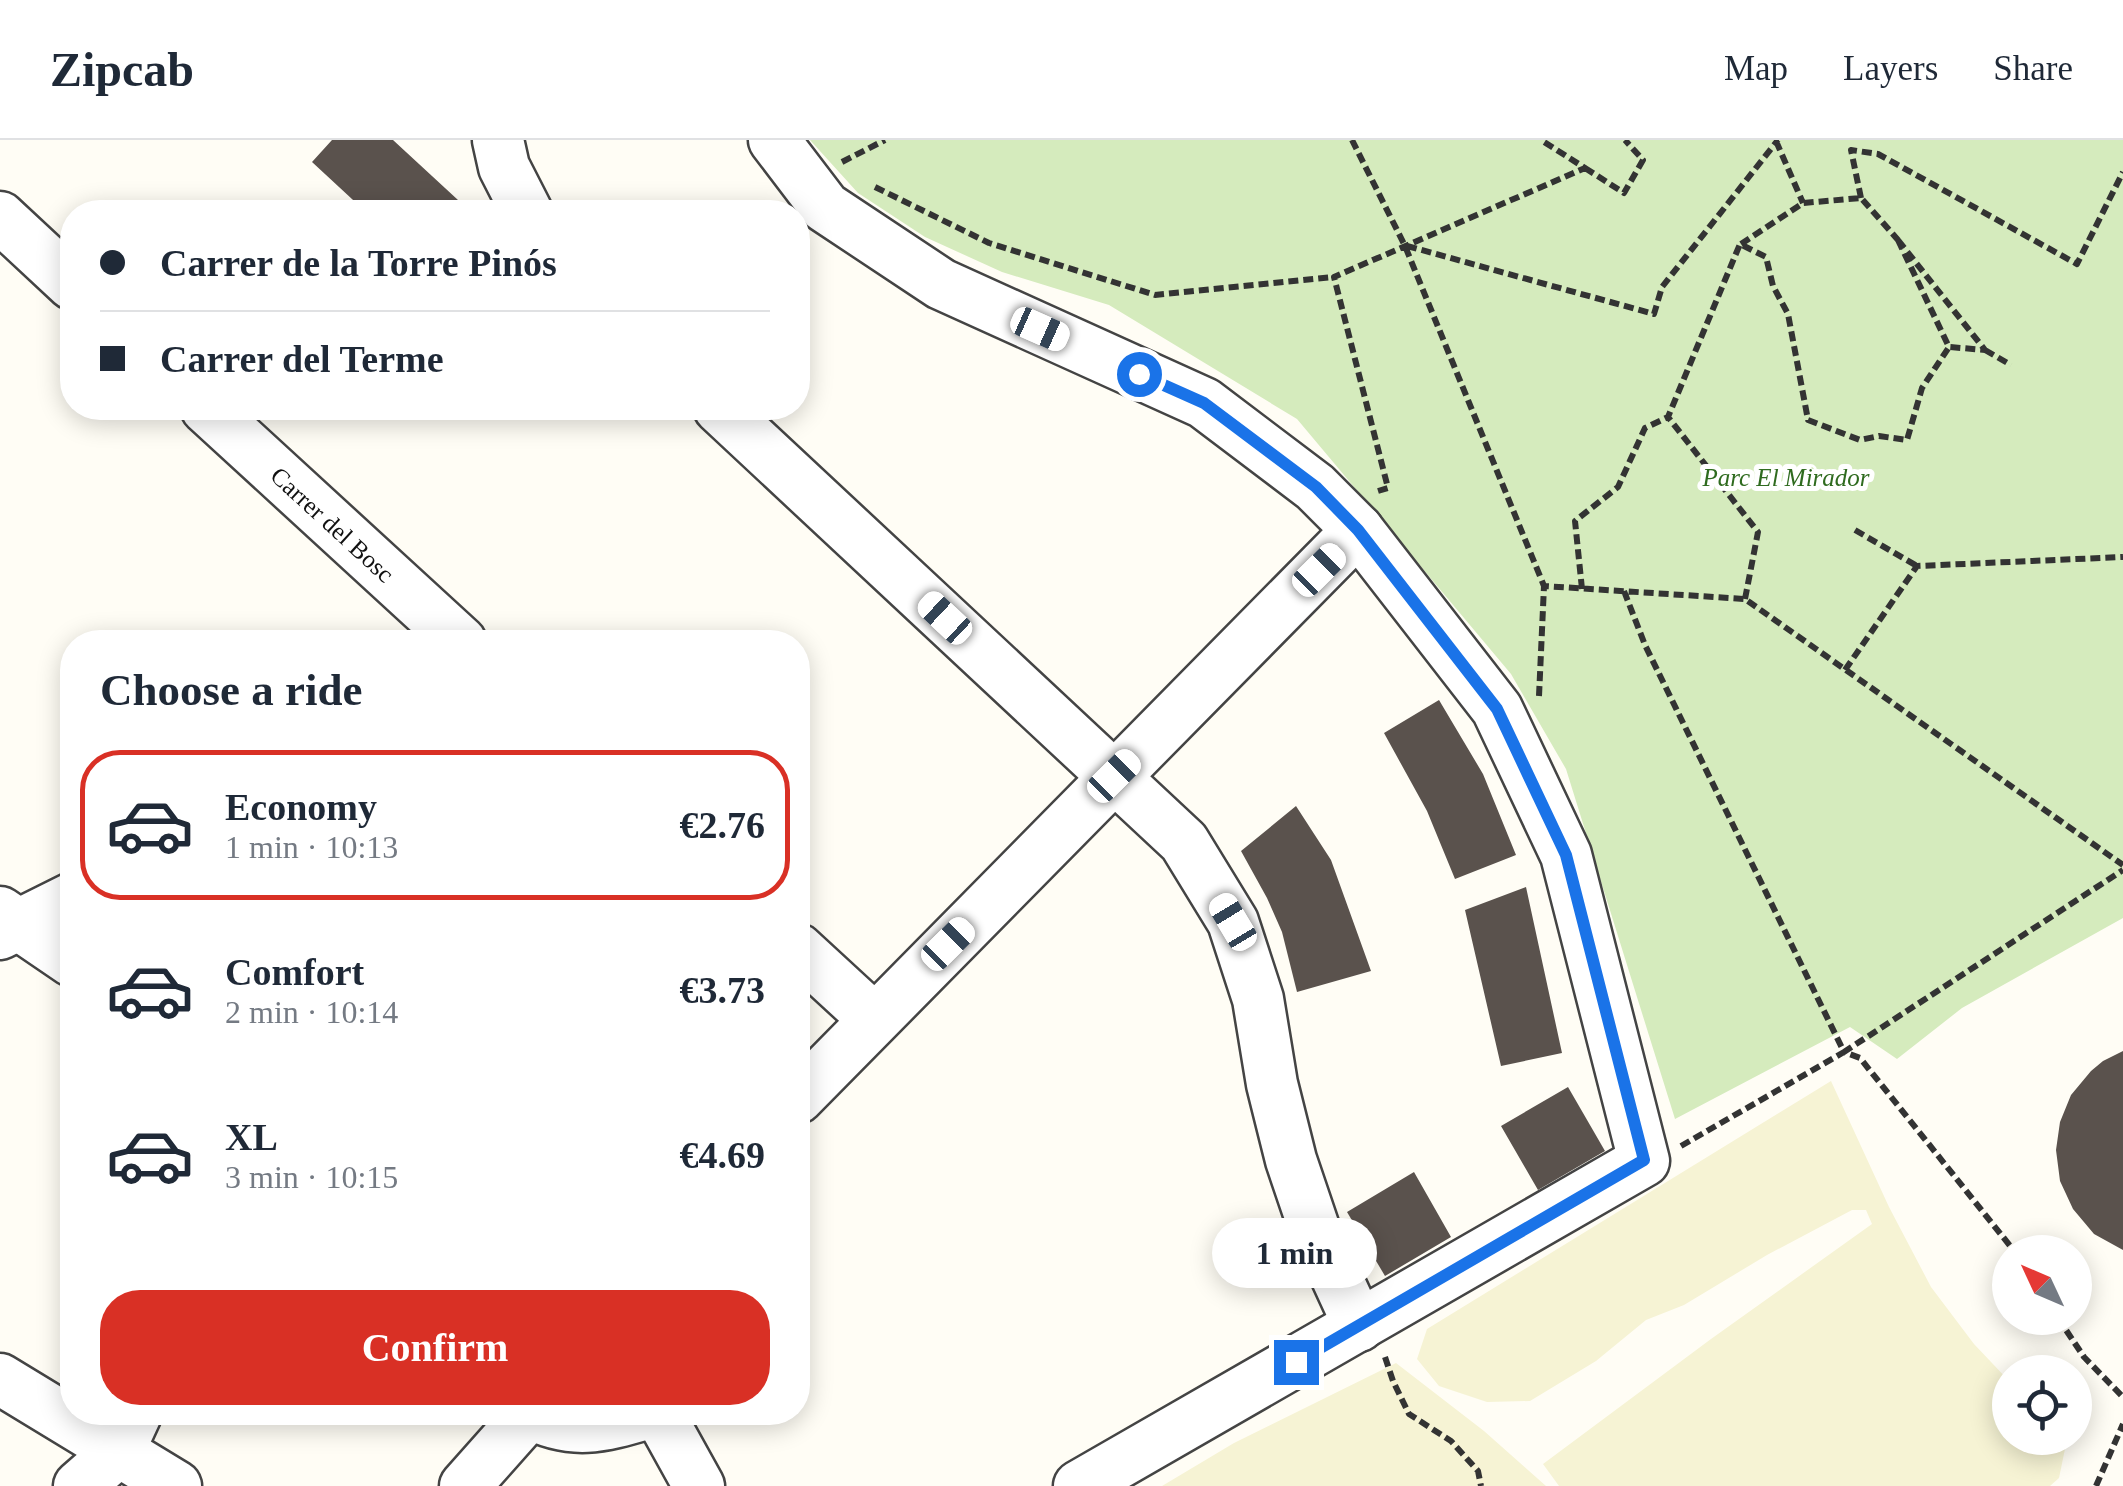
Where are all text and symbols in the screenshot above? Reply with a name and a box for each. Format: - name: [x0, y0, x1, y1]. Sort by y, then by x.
- text: Zipcab: [50, 43, 194, 96]
- text: Map: [1724, 49, 1788, 88]
- text: Layers: [1843, 49, 1938, 88]
- text: Share: [1993, 49, 2073, 88]
- text: Carrer de la Torre Pinós: [160, 242, 557, 284]
- car: [1006, 303, 1074, 355]
- text: Carrer del Terme: [160, 338, 444, 380]
- route start: [1117, 352, 1162, 397]
- street label: Carrer del Bosc: [265, 462, 399, 588]
- park label: Parc El Mirador: [1701, 464, 1870, 491]
- car: [1287, 538, 1351, 602]
- car: [913, 587, 977, 649]
- text: Choose a ride: [100, 665, 363, 715]
- car: [1082, 744, 1146, 808]
- icon: car: [105, 780, 195, 870]
- text: Economy: [225, 786, 377, 828]
- text: €2.76: [680, 804, 765, 846]
- text: 1 min · 10:13: [225, 829, 398, 865]
- car: [1205, 889, 1261, 955]
- car: [916, 912, 980, 976]
- icon: car: [105, 945, 195, 1035]
- text: Comfort: [225, 951, 364, 993]
- text: €3.73: [680, 969, 765, 1011]
- text: 2 min · 10:14: [225, 994, 398, 1030]
- icon: car: [105, 1110, 195, 1200]
- text: XL: [225, 1116, 278, 1158]
- text: €4.69: [680, 1134, 765, 1176]
- text: 3 min · 10:15: [225, 1159, 398, 1195]
- callout: 1 min: [1214, 1217, 1378, 1287]
- text: 1 min: [1256, 1235, 1333, 1271]
- north arrow: [1992, 1235, 2092, 1335]
- map controls: [1992, 1235, 2092, 1455]
- button: Confirm: [100, 1290, 770, 1405]
- route end: [1274, 1340, 1319, 1385]
- button: locate: [1992, 1355, 2092, 1455]

